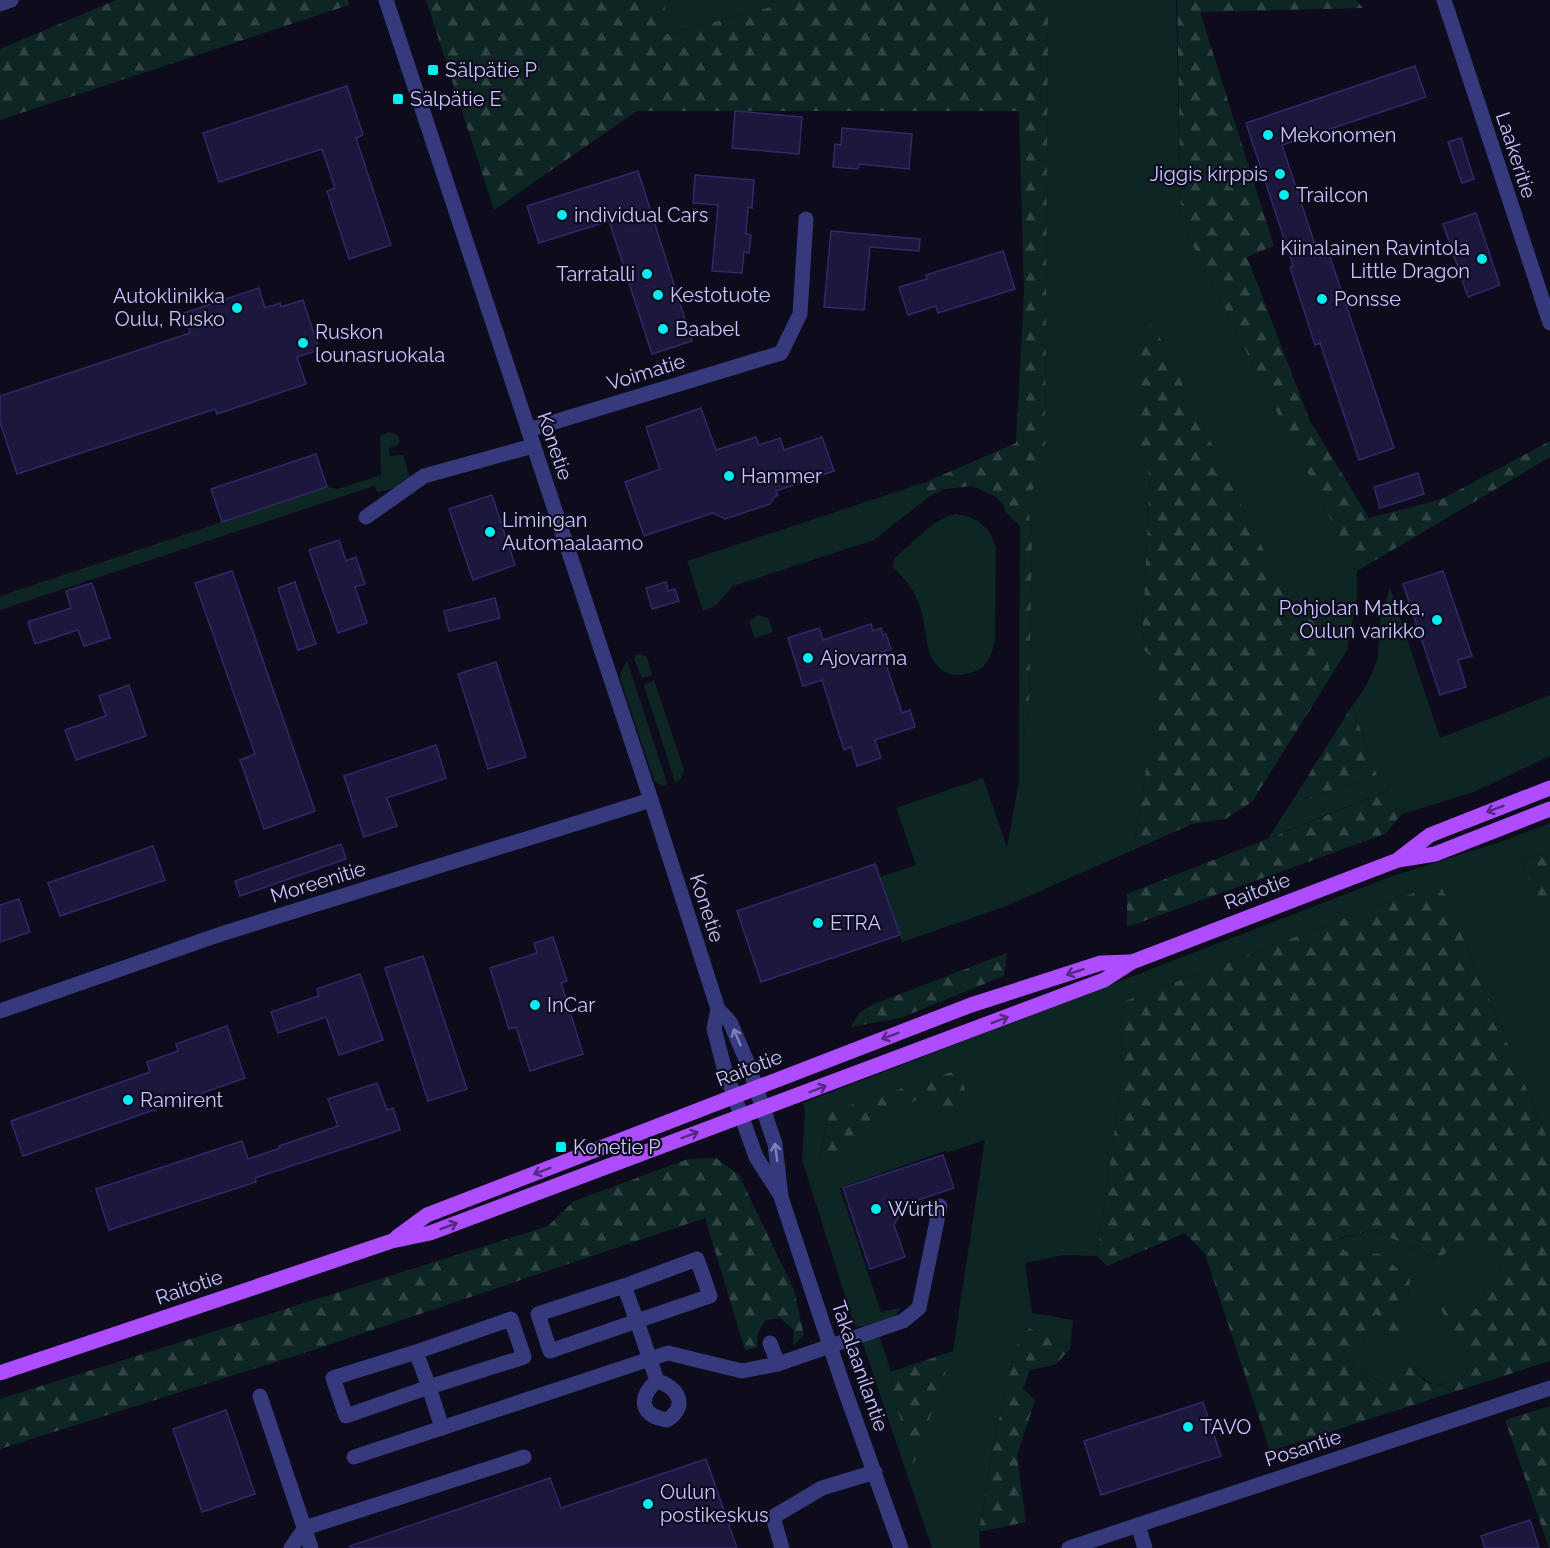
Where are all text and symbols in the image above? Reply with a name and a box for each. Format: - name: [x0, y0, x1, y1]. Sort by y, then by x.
- place label: Sälpätie P: [445, 58, 537, 82]
- marker: Sälpätie P: [426, 63, 440, 77]
- place label: Sälpätie E: [410, 87, 502, 111]
- marker: Sälpätie E: [391, 92, 405, 106]
- street label: Laakeritie: [1491, 109, 1541, 201]
- place label: Mekonomen: [1280, 123, 1396, 147]
- marker: Mekonomen: [1261, 128, 1275, 142]
- place label: Jiggis kirppis: [1150, 162, 1268, 186]
- marker: Jiggis kirppis: [1273, 167, 1287, 181]
- place label: Trailcon: [1296, 183, 1369, 207]
- marker: Trailcon: [1277, 188, 1291, 202]
- place label: individual Cars: [574, 203, 708, 227]
- marker: individual Cars: [555, 208, 569, 222]
- place label: Kiinalainen Ravintola Little Dragon: [1280, 236, 1470, 283]
- marker: Kiinalainen Ravintola Little Dragon: [1475, 252, 1489, 266]
- place label: Tarratalli: [556, 262, 635, 286]
- marker: Tarratalli: [640, 267, 654, 281]
- place label: Kestotuote: [670, 283, 771, 307]
- place label: Autoklinikka Oulu, Rusko: [113, 284, 225, 331]
- place label: Ponsse: [1334, 287, 1401, 311]
- marker: Kestotuote: [651, 288, 665, 302]
- marker: Ponsse: [1315, 292, 1329, 306]
- marker: Autoklinikka Oulu, Rusko: [230, 301, 244, 315]
- place label: Baabel: [675, 317, 740, 341]
- place label: Ruskon lounasruokala: [315, 320, 445, 367]
- marker: Baabel: [656, 322, 670, 336]
- marker: Ruskon lounasruokala: [296, 336, 310, 350]
- street label: Voimatie: [604, 349, 688, 395]
- street label: Konetie: [532, 409, 578, 483]
- place label: Hammer: [741, 464, 822, 488]
- marker: Hammer: [722, 469, 736, 483]
- place label: Limingan Automaalaamo: [502, 508, 643, 555]
- marker: Limingan Automaalaamo: [483, 525, 497, 539]
- place label: Pohjolan Matka, Oulun varikko: [1279, 596, 1425, 643]
- marker: Pohjolan Matka, Oulun varikko: [1430, 613, 1444, 627]
- place label: Ajovarma: [820, 646, 907, 670]
- marker: Ajovarma: [801, 651, 815, 665]
- one-way arrow: [1487, 805, 1505, 816]
- street label: Moreenitie: [267, 856, 369, 908]
- street label: Raitotie: [1220, 867, 1294, 915]
- street label: Konetie: [685, 871, 729, 945]
- place label: ETRA: [830, 911, 881, 935]
- marker: ETRA: [811, 916, 825, 930]
- one-way arrow: [1066, 967, 1085, 978]
- place label: InCar: [547, 993, 595, 1017]
- marker: InCar: [528, 998, 542, 1012]
- one-way arrow: [990, 1013, 1009, 1024]
- one-way arrow: [730, 1029, 742, 1047]
- one-way arrow: [882, 1031, 900, 1042]
- street label: Raitotie: [712, 1044, 786, 1092]
- one-way arrow: [808, 1083, 827, 1094]
- place label: Ramirent: [140, 1088, 224, 1112]
- marker: Ramirent: [121, 1093, 135, 1107]
- one-way arrow: [680, 1129, 699, 1140]
- place label: Konetie P: [573, 1135, 661, 1159]
- marker: Konetie P: [554, 1140, 568, 1154]
- one-way arrow: [770, 1143, 781, 1163]
- one-way arrow: [534, 1166, 552, 1177]
- place label: Würth: [888, 1197, 945, 1221]
- marker: Würth: [869, 1202, 883, 1216]
- one-way arrow: [439, 1220, 457, 1231]
- street label: Raitotie: [152, 1264, 226, 1310]
- street label: Takalaanilantie: [826, 1298, 894, 1435]
- place label: TAVO: [1200, 1415, 1251, 1439]
- marker: TAVO: [1181, 1420, 1195, 1434]
- street label: Posantie: [1262, 1424, 1345, 1472]
- place label: Oulun postikeskus: [660, 1480, 769, 1527]
- marker: Oulun postikeskus: [641, 1497, 655, 1511]

